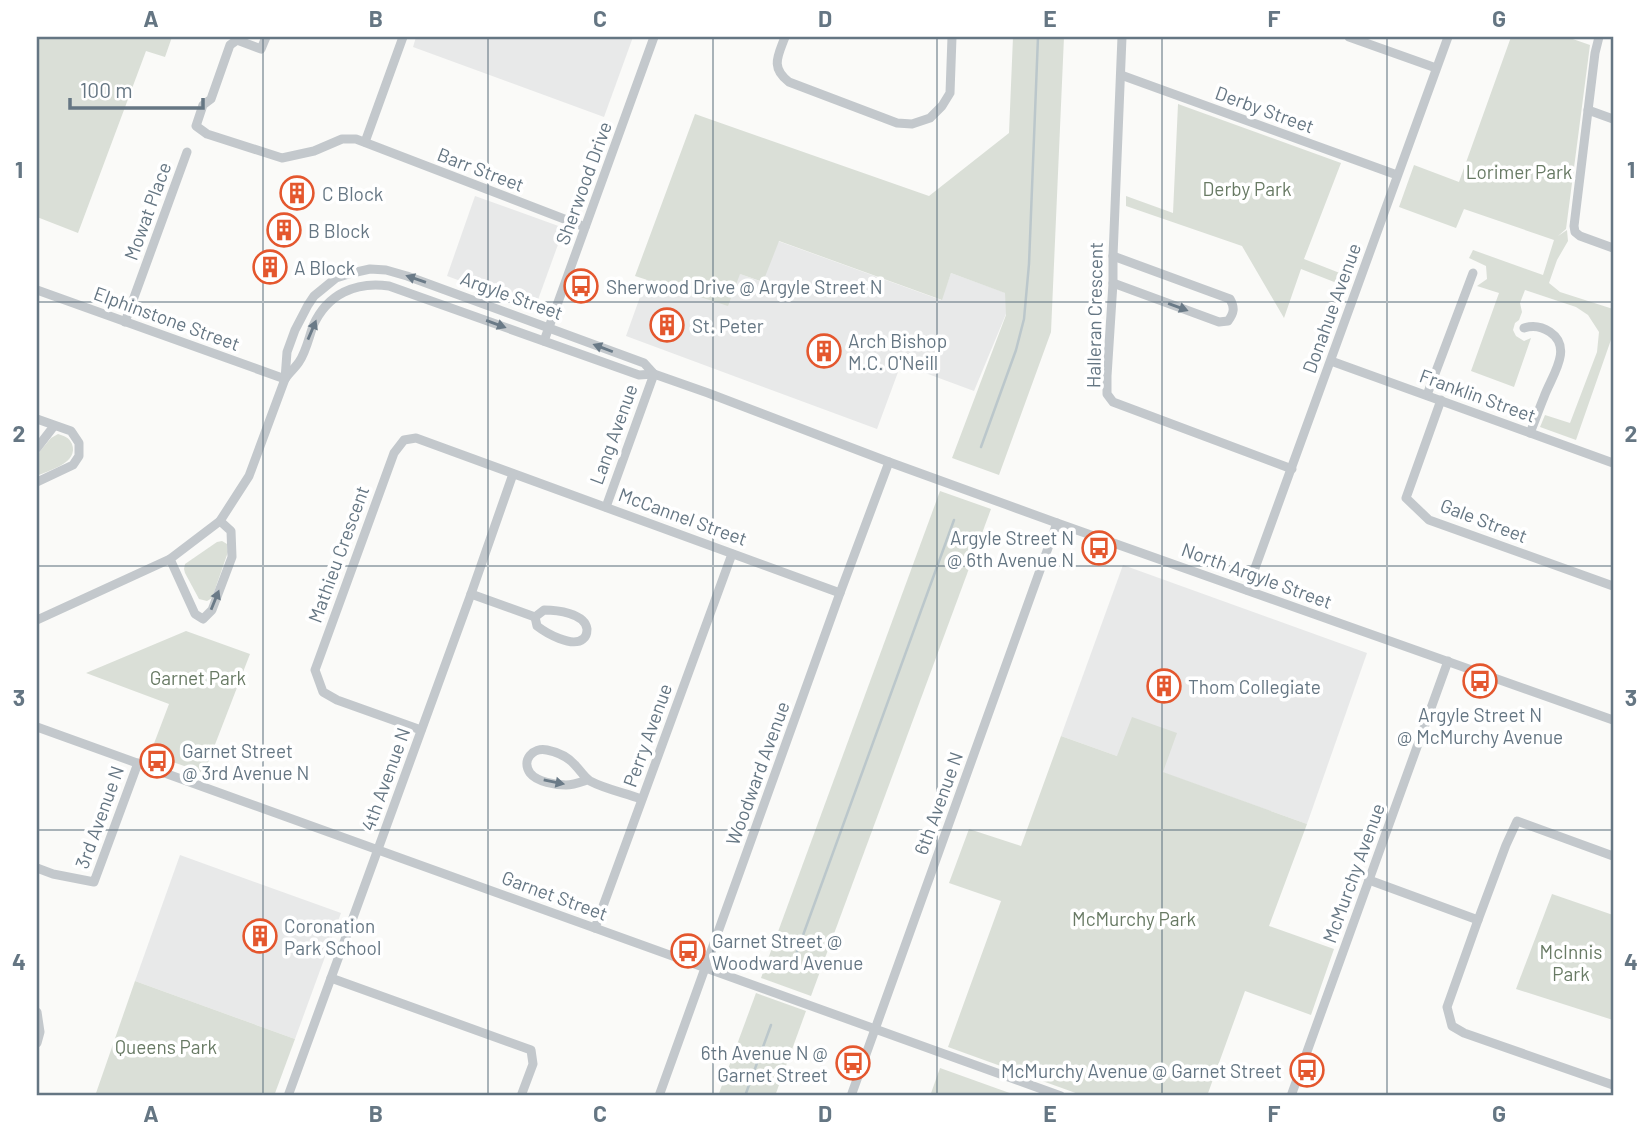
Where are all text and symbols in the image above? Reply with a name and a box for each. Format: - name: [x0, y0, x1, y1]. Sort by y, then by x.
- text: A: [143, 4, 159, 32]
- text: B: [369, 4, 383, 32]
- text: C: [593, 4, 607, 32]
- text: D: [818, 4, 832, 32]
- text: E: [1043, 4, 1057, 32]
- text: F: [1268, 4, 1281, 32]
- text: G: [1492, 4, 1506, 32]
- scale bar: [70, 66, 203, 110]
- text: 100 m: [80, 77, 133, 102]
- street label: Derby Street: [1212, 81, 1318, 137]
- street label: Sherwood Drive: [550, 118, 616, 248]
- street label: Barr Street: [434, 142, 528, 196]
- text: 1: [15, 155, 23, 183]
- text: 1: [1627, 155, 1635, 183]
- street label: Mowat Place: [119, 159, 175, 263]
- park label: Lorimer Park: [1466, 160, 1572, 183]
- building icon: C Block: [278, 174, 316, 212]
- park label: Derby Park: [1203, 177, 1291, 200]
- place label: C Block: [322, 182, 383, 205]
- building icon: B Block: [265, 211, 303, 249]
- place label: B Block: [308, 219, 370, 242]
- street label: Donahue Avenue: [1297, 240, 1365, 376]
- street label: Halleran Crescent: [1081, 242, 1107, 388]
- building icon: A Block: [251, 248, 289, 286]
- place label: A Block: [294, 256, 355, 279]
- street label: Argyle Street: [458, 266, 566, 324]
- bus stop icon: Sherwood Drive @ Argyle Street N: [562, 267, 600, 305]
- one-way arrow: [405, 273, 426, 284]
- place label: Sherwood Drive @ Argyle Street N: [606, 275, 883, 298]
- street label: Elphinstone Street: [91, 281, 243, 355]
- one-way arrow: [1167, 302, 1188, 313]
- building icon: St. Peter: [648, 306, 686, 344]
- place label: St. Peter: [692, 314, 764, 337]
- one-way arrow: [485, 319, 506, 330]
- one-way arrow: [307, 320, 318, 341]
- place label: Arch Bishop M.C. O'Neill: [848, 329, 947, 374]
- building icon: Arch Bishop M.C. O'Neill: [805, 332, 843, 370]
- one-way arrow: [593, 342, 614, 353]
- street label: Franklin Street: [1417, 363, 1539, 427]
- street label: Lang Avenue: [584, 381, 642, 487]
- text: 2: [13, 419, 25, 447]
- text: 2: [1625, 419, 1637, 447]
- street label: Mathieu Crescent: [303, 482, 373, 626]
- street label: McCannel Street: [616, 482, 750, 550]
- street label: Gale Street: [1437, 493, 1531, 547]
- place label: Argyle Street N @ 6th Avenue N: [947, 526, 1074, 571]
- bus stop icon: Argyle Street N @ 6th Avenue N: [1080, 529, 1118, 567]
- street label: North Argyle Street: [1179, 537, 1335, 613]
- one-way arrow: [210, 589, 221, 610]
- bus stop icon: Argyle Street N @ McMurchy Avenue: [1461, 662, 1499, 700]
- park label: Garnet Park: [150, 666, 246, 689]
- building icon: Thom Collegiate: [1145, 667, 1183, 705]
- place label: Thom Collegiate: [1188, 675, 1321, 698]
- street label: Perry Avenue: [618, 680, 676, 790]
- text: 3: [13, 683, 25, 711]
- text: 3: [1625, 683, 1637, 711]
- street label: Woodward Avenue: [720, 698, 794, 848]
- place label: Argyle Street N @ McMurchy Avenue: [1397, 703, 1563, 748]
- street label: 4th Avenue N: [356, 724, 414, 834]
- place label: Garnet Street @ 3rd Avenue N: [182, 739, 309, 784]
- bus stop icon: Garnet Street @ 3rd Avenue N: [138, 742, 176, 780]
- street label: 6th Avenue N: [909, 748, 967, 858]
- street label: 3rd Avenue N: [70, 762, 128, 872]
- one-way arrow: [543, 777, 565, 788]
- street label: McMurchy Avenue: [1317, 800, 1389, 946]
- street label: Garnet Street: [499, 865, 611, 925]
- park label: McMurchy Park: [1072, 907, 1196, 930]
- place label: Coronation Park School: [284, 914, 381, 959]
- building icon: Coronation Park School: [241, 917, 279, 955]
- place label: Garnet Street @ Woodward Avenue: [712, 929, 863, 974]
- bus stop icon: Garnet Street @ Woodward Avenue: [669, 932, 707, 970]
- park label: McInnis Park: [1540, 940, 1602, 985]
- text: 4: [12, 947, 26, 975]
- text: 4: [1624, 947, 1638, 975]
- park label: Queens Park: [115, 1035, 217, 1058]
- place label: 6th Avenue N @ Garnet Street: [701, 1041, 828, 1086]
- bus stop icon: 6th Avenue N @ Garnet Street: [834, 1044, 872, 1082]
- bus stop icon: McMurchy Avenue @ Garnet Street: [1288, 1051, 1326, 1089]
- place label: McMurchy Avenue @ Garnet Street: [1001, 1059, 1282, 1082]
- text: A: [143, 1099, 159, 1127]
- text: B: [369, 1099, 383, 1127]
- text: C: [593, 1099, 607, 1127]
- text: D: [818, 1099, 832, 1127]
- text: E: [1043, 1099, 1057, 1127]
- text: F: [1268, 1099, 1281, 1127]
- text: G: [1492, 1099, 1506, 1127]

